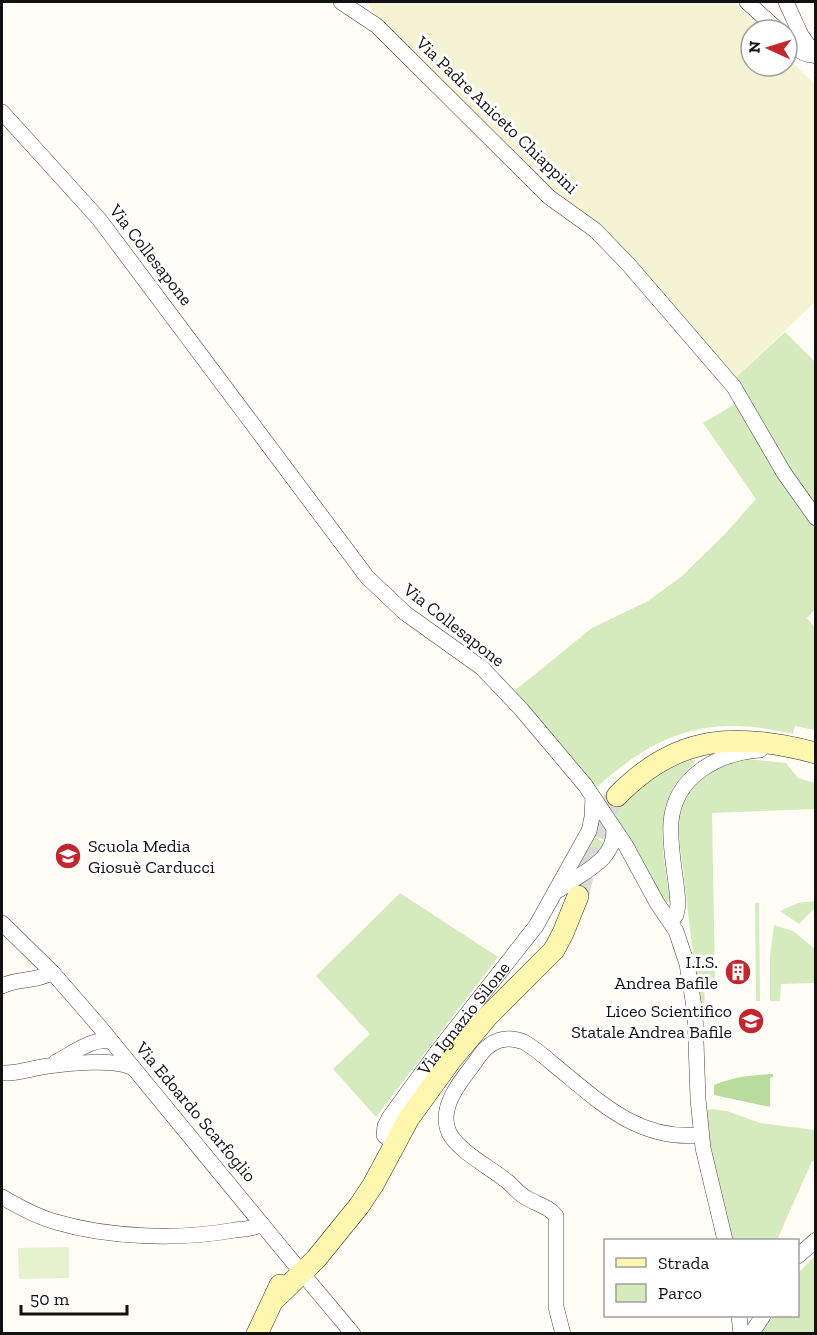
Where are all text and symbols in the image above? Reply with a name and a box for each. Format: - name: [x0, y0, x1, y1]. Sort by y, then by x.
- north arrow: [739, 18, 799, 78]
- street label: Via Padre Aniceto Chiappini: [411, 31, 583, 198]
- text: N: [745, 40, 764, 54]
- street label: Via Collesapone: [104, 199, 197, 310]
- street label: Via Collesapone: [398, 578, 509, 671]
- place label: Scuola Media Giosuè Carducci: [88, 835, 215, 878]
- school or university icon: Scuola Media Giosuè Carducci: [53, 841, 83, 871]
- place label: I.I.S. Andrea Bafile: [614, 951, 718, 994]
- street label: Via Ignazio Silone: [412, 957, 515, 1080]
- building icon: I.I.S. Andrea Bafile: [723, 957, 753, 987]
- place label: Liceo Scientifico Statale Andrea Bafile: [571, 1000, 732, 1043]
- school or university icon: Liceo Scientifico Statale Andrea Bafile: [736, 1006, 766, 1036]
- street label: Via Edoardo Scarfoglio: [130, 1037, 261, 1187]
- legend: [604, 1239, 799, 1317]
- text: Strada: [658, 1252, 709, 1274]
- scale bar: [21, 1278, 128, 1316]
- text: Parco: [658, 1282, 702, 1304]
- text: 50 m: [30, 1288, 70, 1310]

